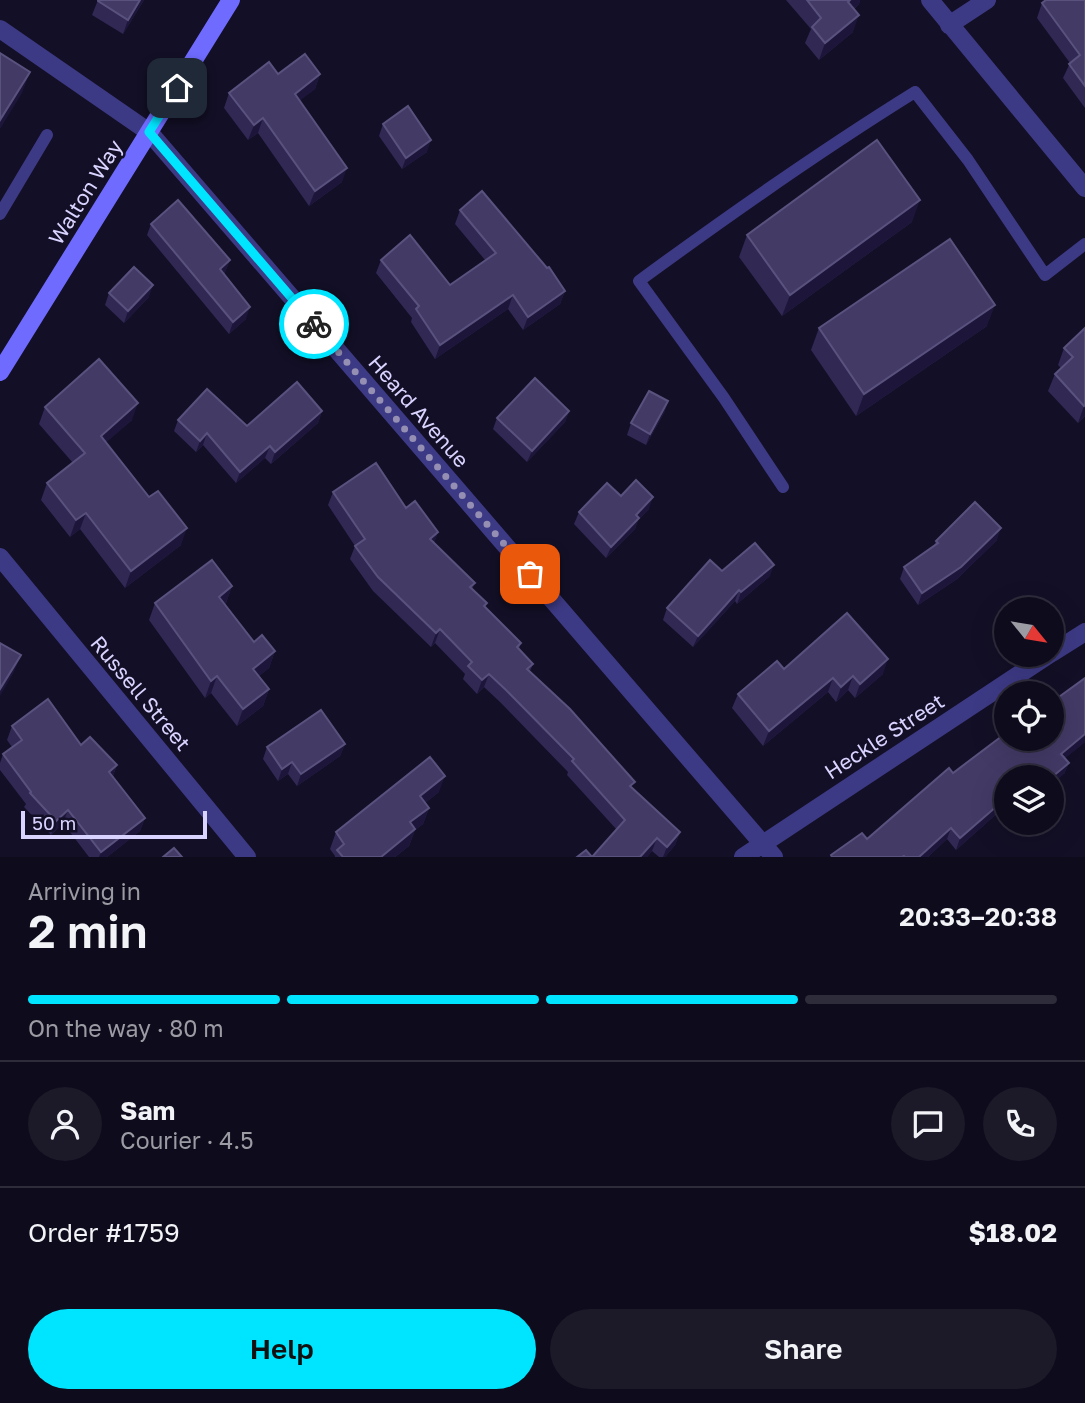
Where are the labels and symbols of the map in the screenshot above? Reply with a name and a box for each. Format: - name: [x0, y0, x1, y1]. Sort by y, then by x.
- pin: [147, 58, 207, 118]
- street label: Walton Way: [42, 134, 128, 249]
- courier: [279, 289, 349, 359]
- street label: Heard Avenue: [363, 350, 475, 472]
- pin: [500, 544, 560, 604]
- north arrow: [994, 597, 1064, 667]
- street label: Russell Street: [85, 630, 197, 756]
- street label: Heckle Street: [819, 688, 949, 784]
- scale bar: [21, 808, 206, 840]

